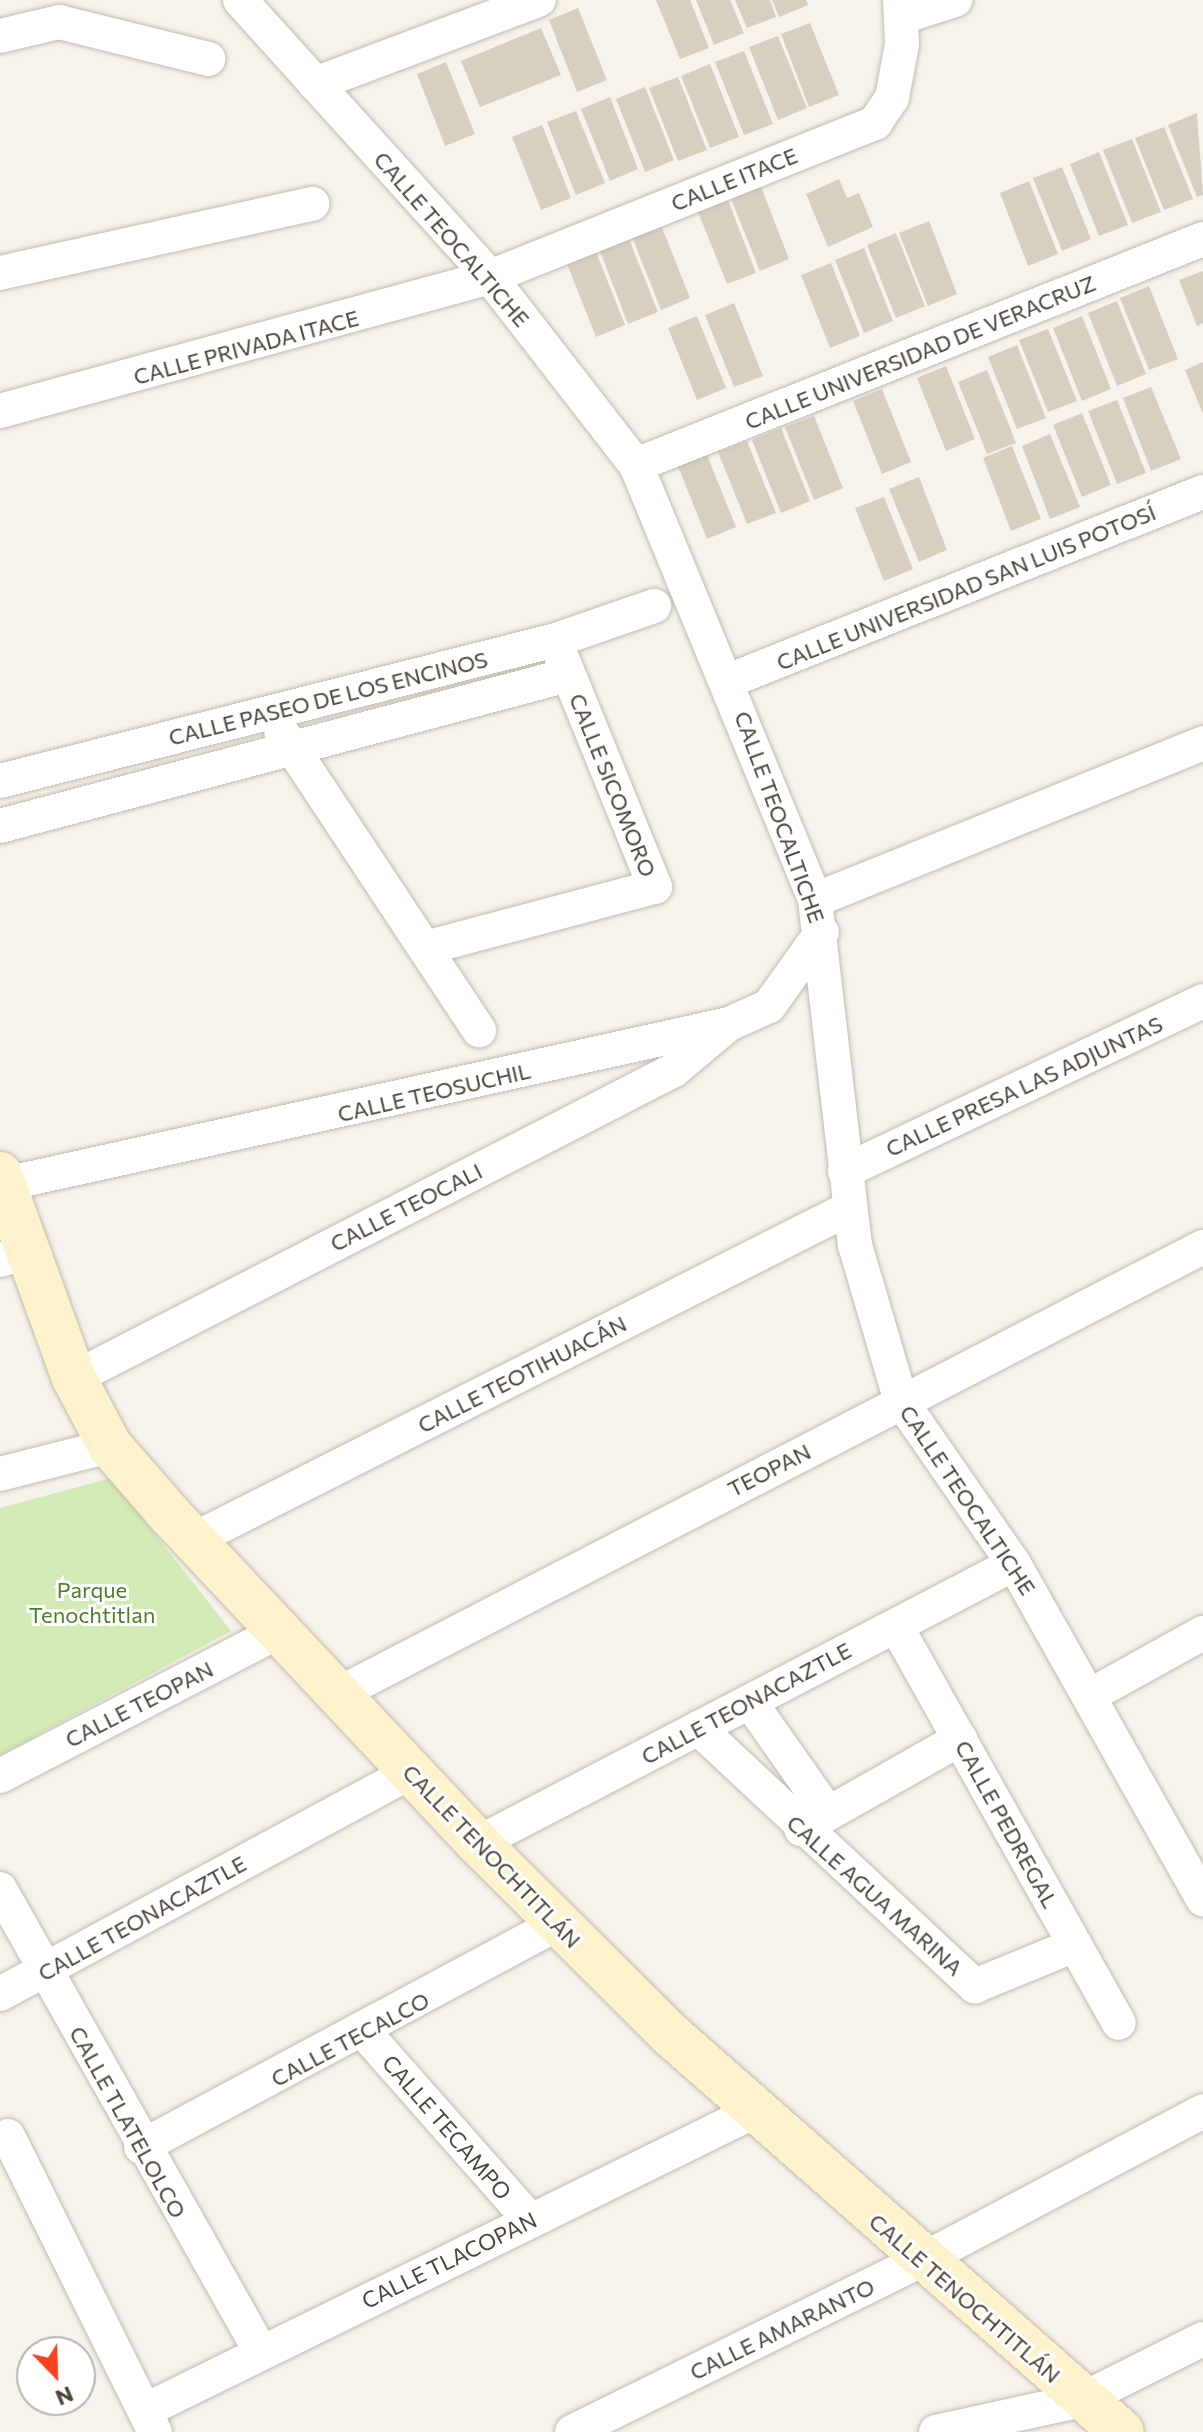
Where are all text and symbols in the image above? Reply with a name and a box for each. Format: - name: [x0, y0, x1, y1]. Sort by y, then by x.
- street label: CALLE ITACE: [667, 142, 801, 216]
- street label: CALLE TEOCALTICHE: [369, 146, 535, 332]
- street label: CALLE UNIVERSIDAD DE VERACRUZ: [741, 269, 1099, 435]
- street label: CALLE PRIVADA ITACE: [131, 304, 361, 390]
- street label: CALLE UNIVERSIDAD SAN LUIS POTOSÍ: [773, 499, 1159, 675]
- street label: CALLE PASEO DE LOS ENCINOS: [166, 646, 490, 750]
- street label: CALLE SICOMORO: [564, 689, 662, 881]
- street label: CALLE TEOCALTICHE: [729, 708, 831, 926]
- street label: CALLE PRESA LAS ADJUNTAS: [881, 1010, 1167, 1162]
- street label: CALLE TEOSUCHIL: [335, 1057, 533, 1127]
- street label: CALLE TEOCALI: [326, 1157, 486, 1257]
- street label: CALLE TEOTIHUACÁN: [413, 1310, 631, 1438]
- street label: CALLE TEOCALTICHE: [895, 1400, 1041, 1600]
- street label: TEOPAN: [723, 1438, 815, 1502]
- park label: Parque Tenochtitlan: [29, 1576, 155, 1628]
- street label: CALLE TEONACAZTLE: [637, 1636, 855, 1770]
- street label: CALLE TEOPAN: [61, 1655, 217, 1753]
- street label: CALLE PEDREGAL: [950, 1736, 1064, 1912]
- street label: CALLE TENOCHTITLÁN: [398, 1759, 586, 1953]
- street label: CALLE AGUA MARINA: [782, 1809, 968, 1981]
- street label: CALLE TEONACAZTLE: [33, 1850, 251, 1986]
- street label: CALLE TECALCO: [266, 1986, 434, 2092]
- street label: CALLE TLATELOLCO: [64, 2021, 192, 2223]
- street label: CALLE TECAMPO: [377, 2049, 517, 2205]
- street label: CALLE TLACOPAN: [357, 2206, 541, 2314]
- street label: CALLE TENOCHTITLÁN: [864, 2208, 1066, 2388]
- street label: CALLE AMARANTO: [685, 2273, 879, 2385]
- north arrow: [16, 2336, 96, 2416]
- text: N: [52, 2381, 78, 2412]

